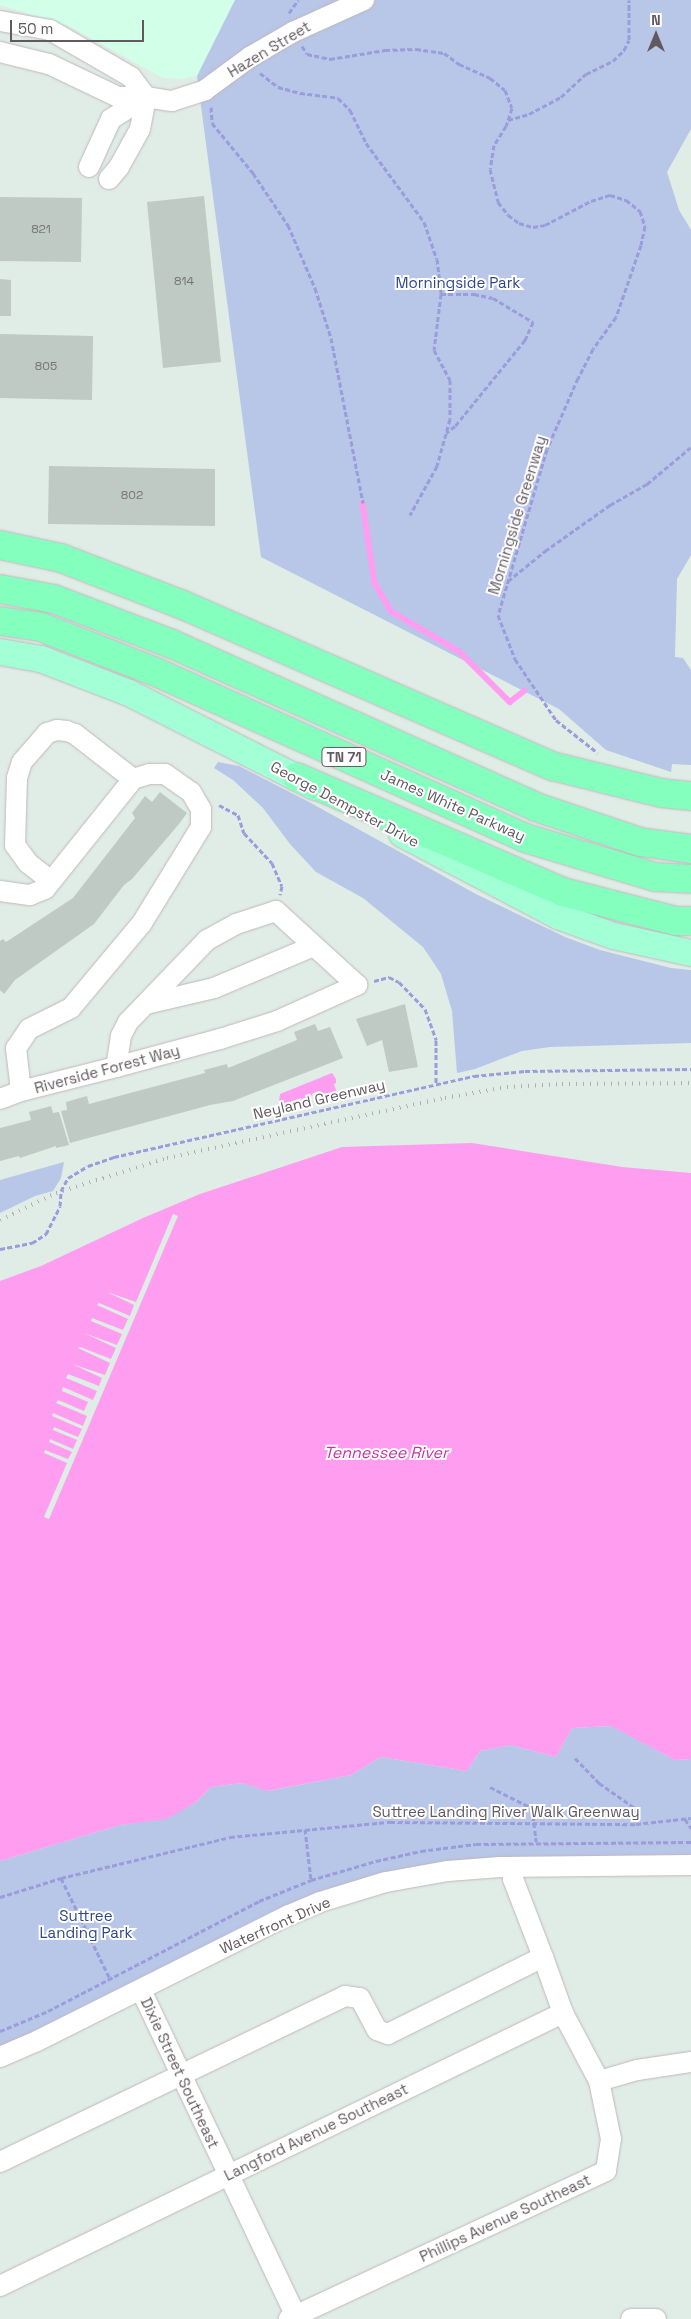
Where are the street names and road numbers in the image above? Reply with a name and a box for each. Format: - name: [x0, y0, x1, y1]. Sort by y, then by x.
- street label: Hazen Street: [224, 17, 314, 81]
- street label: Morningside Greenway: [484, 433, 550, 597]
- road number: TN 71: [320, 746, 368, 769]
- street label: George Dempster Drive: [268, 757, 422, 851]
- street label: James White Parkway: [378, 765, 528, 845]
- street label: Riverside Forest Way: [32, 1041, 182, 1097]
- street label: Neyland Greenway: [251, 1075, 387, 1123]
- street label: Suttree Landing River Walk Greenway: [372, 1803, 640, 1821]
- street label: Waterfront Drive: [217, 1893, 333, 1957]
- street label: Dixie Street Southeast: [137, 1995, 223, 2151]
- street label: Langford Avenue Southeast: [221, 2079, 411, 2185]
- street label: Phillips Avenue Southeast: [416, 2170, 594, 2266]

